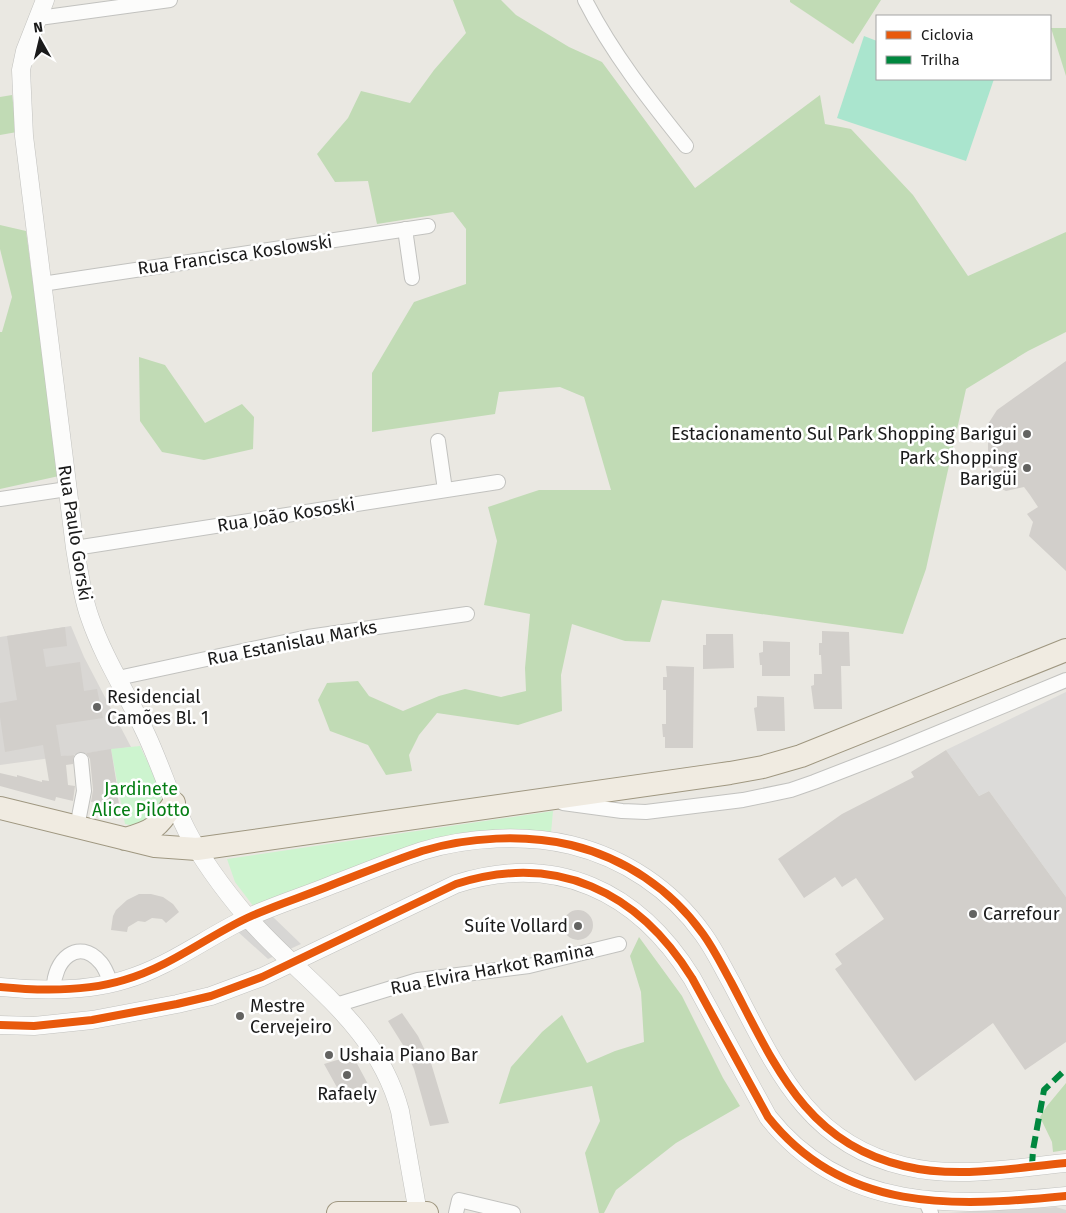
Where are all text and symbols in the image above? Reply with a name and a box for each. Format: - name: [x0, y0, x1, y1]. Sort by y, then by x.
- north arrow: [15, 15, 65, 65]
- legend: [876, 15, 1051, 80]
- text: N: [32, 19, 44, 37]
- text: Ciclovia: [921, 26, 974, 44]
- text: Trilha: [921, 51, 960, 69]
- street label: Rua Francisca Koslowski: [136, 230, 334, 280]
- place label: Estacionamento Sul Park Shopping Barigui: [671, 423, 1017, 445]
- marker: Estacionamento Sul Park Shopping Barigui: [1021, 428, 1033, 440]
- place label: Park Shopping Barigüi: [900, 447, 1018, 490]
- marker: Park Shopping Barigüi: [1021, 462, 1033, 474]
- street label: Rua Paulo Gorski: [53, 463, 97, 603]
- street label: Rua João Kososki: [215, 493, 357, 537]
- street label: Rua Estanislau Marks: [205, 616, 379, 670]
- place label: Residencial Camões Bl. 1: [107, 686, 209, 729]
- marker: Residencial Camões Bl. 1: [91, 701, 103, 713]
- park label: Jardinete Alice Pilotto: [92, 778, 190, 821]
- place label: Carrefour: [983, 903, 1060, 925]
- marker: Carrefour: [967, 908, 979, 920]
- place label: Suíte Vollard: [464, 915, 568, 937]
- marker: Suíte Vollard: [572, 920, 584, 932]
- street label: Rua Elvira Harkot Ramina: [389, 939, 595, 999]
- place label: Mestre Cervejeiro: [250, 995, 332, 1038]
- marker: Mestre Cervejeiro: [234, 1010, 246, 1022]
- place label: Ushaia Piano Bar: [339, 1044, 478, 1066]
- marker: Ushaia Piano Bar: [323, 1049, 335, 1061]
- marker: Rafaely: [341, 1069, 353, 1081]
- place label: Rafaely: [317, 1083, 377, 1105]

